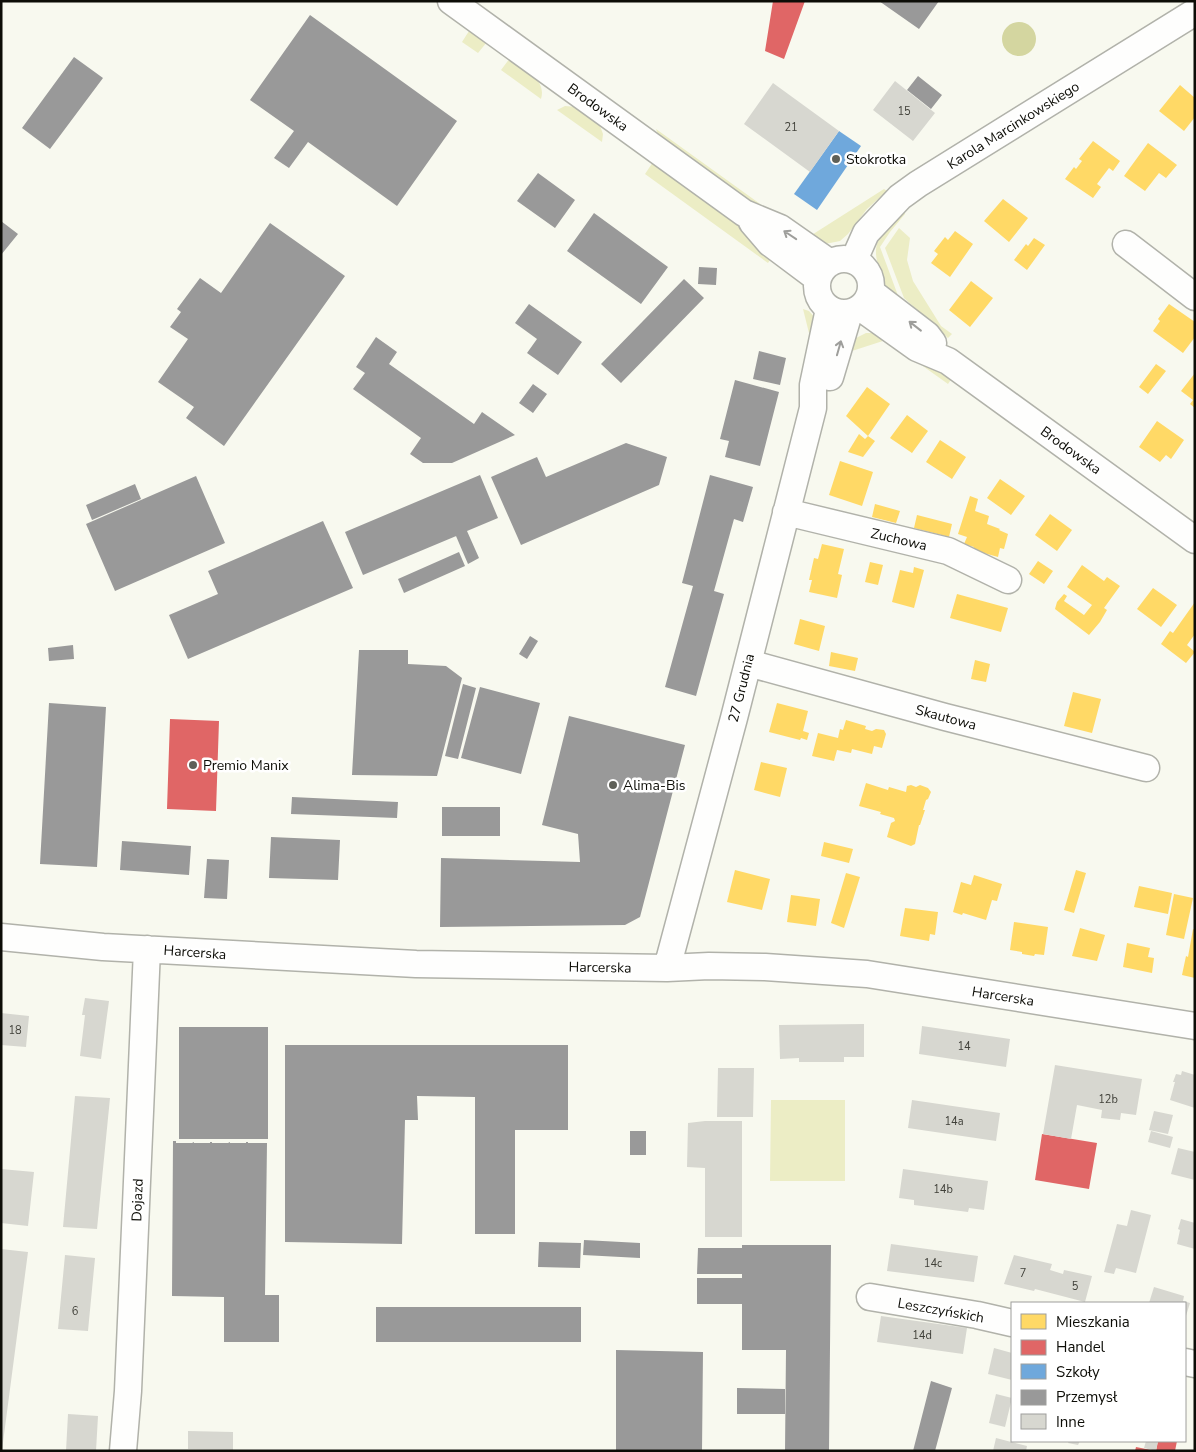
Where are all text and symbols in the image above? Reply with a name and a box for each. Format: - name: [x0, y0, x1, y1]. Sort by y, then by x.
- street label: Karola Marcinkowskiego: [944, 77, 1083, 174]
- street label: Brodowska: [564, 79, 632, 136]
- house number: 15: [897, 104, 911, 119]
- house number: 21: [784, 120, 798, 135]
- place label: Stokrotka: [846, 150, 906, 169]
- marker: Stokrotka: [830, 153, 842, 165]
- one-way arrow: [783, 230, 797, 240]
- one-way arrow: [909, 320, 922, 331]
- one-way arrow: [835, 340, 844, 356]
- street label: Brodowska: [1037, 422, 1105, 479]
- street label: Zuchowa: [869, 524, 929, 555]
- street label: 27 Grudnia: [724, 652, 759, 724]
- street label: Skautowa: [913, 700, 978, 735]
- place label: Premio Manix: [203, 756, 289, 775]
- marker: Premio Manix: [187, 759, 199, 771]
- place label: Alima-Bis: [623, 776, 686, 795]
- marker: Alima-Bis: [607, 779, 619, 791]
- street label: Harcerska: [163, 941, 227, 964]
- street label: Harcerska: [568, 957, 632, 978]
- street label: Harcerska: [970, 982, 1035, 1011]
- house number: 18: [8, 1023, 22, 1038]
- house number: 14: [957, 1039, 971, 1054]
- house number: 12b: [1098, 1092, 1118, 1107]
- house number: 14a: [944, 1114, 964, 1129]
- street label: Dojazd: [127, 1178, 148, 1222]
- house number: 14b: [933, 1182, 953, 1197]
- house number: 14c: [924, 1256, 942, 1271]
- house number: 7: [1020, 1266, 1026, 1281]
- house number: 5: [1072, 1279, 1079, 1294]
- street label: Leszczyńskich: [896, 1294, 986, 1327]
- legend: [1011, 1302, 1186, 1442]
- house number: 6: [72, 1304, 79, 1319]
- text: Mieszkania: [1056, 1312, 1130, 1332]
- house number: 14d: [912, 1328, 932, 1343]
- text: Handel: [1056, 1337, 1106, 1357]
- text: Szkoły: [1056, 1362, 1100, 1382]
- text: Przemysł: [1056, 1387, 1118, 1407]
- text: Inne: [1056, 1412, 1085, 1432]

